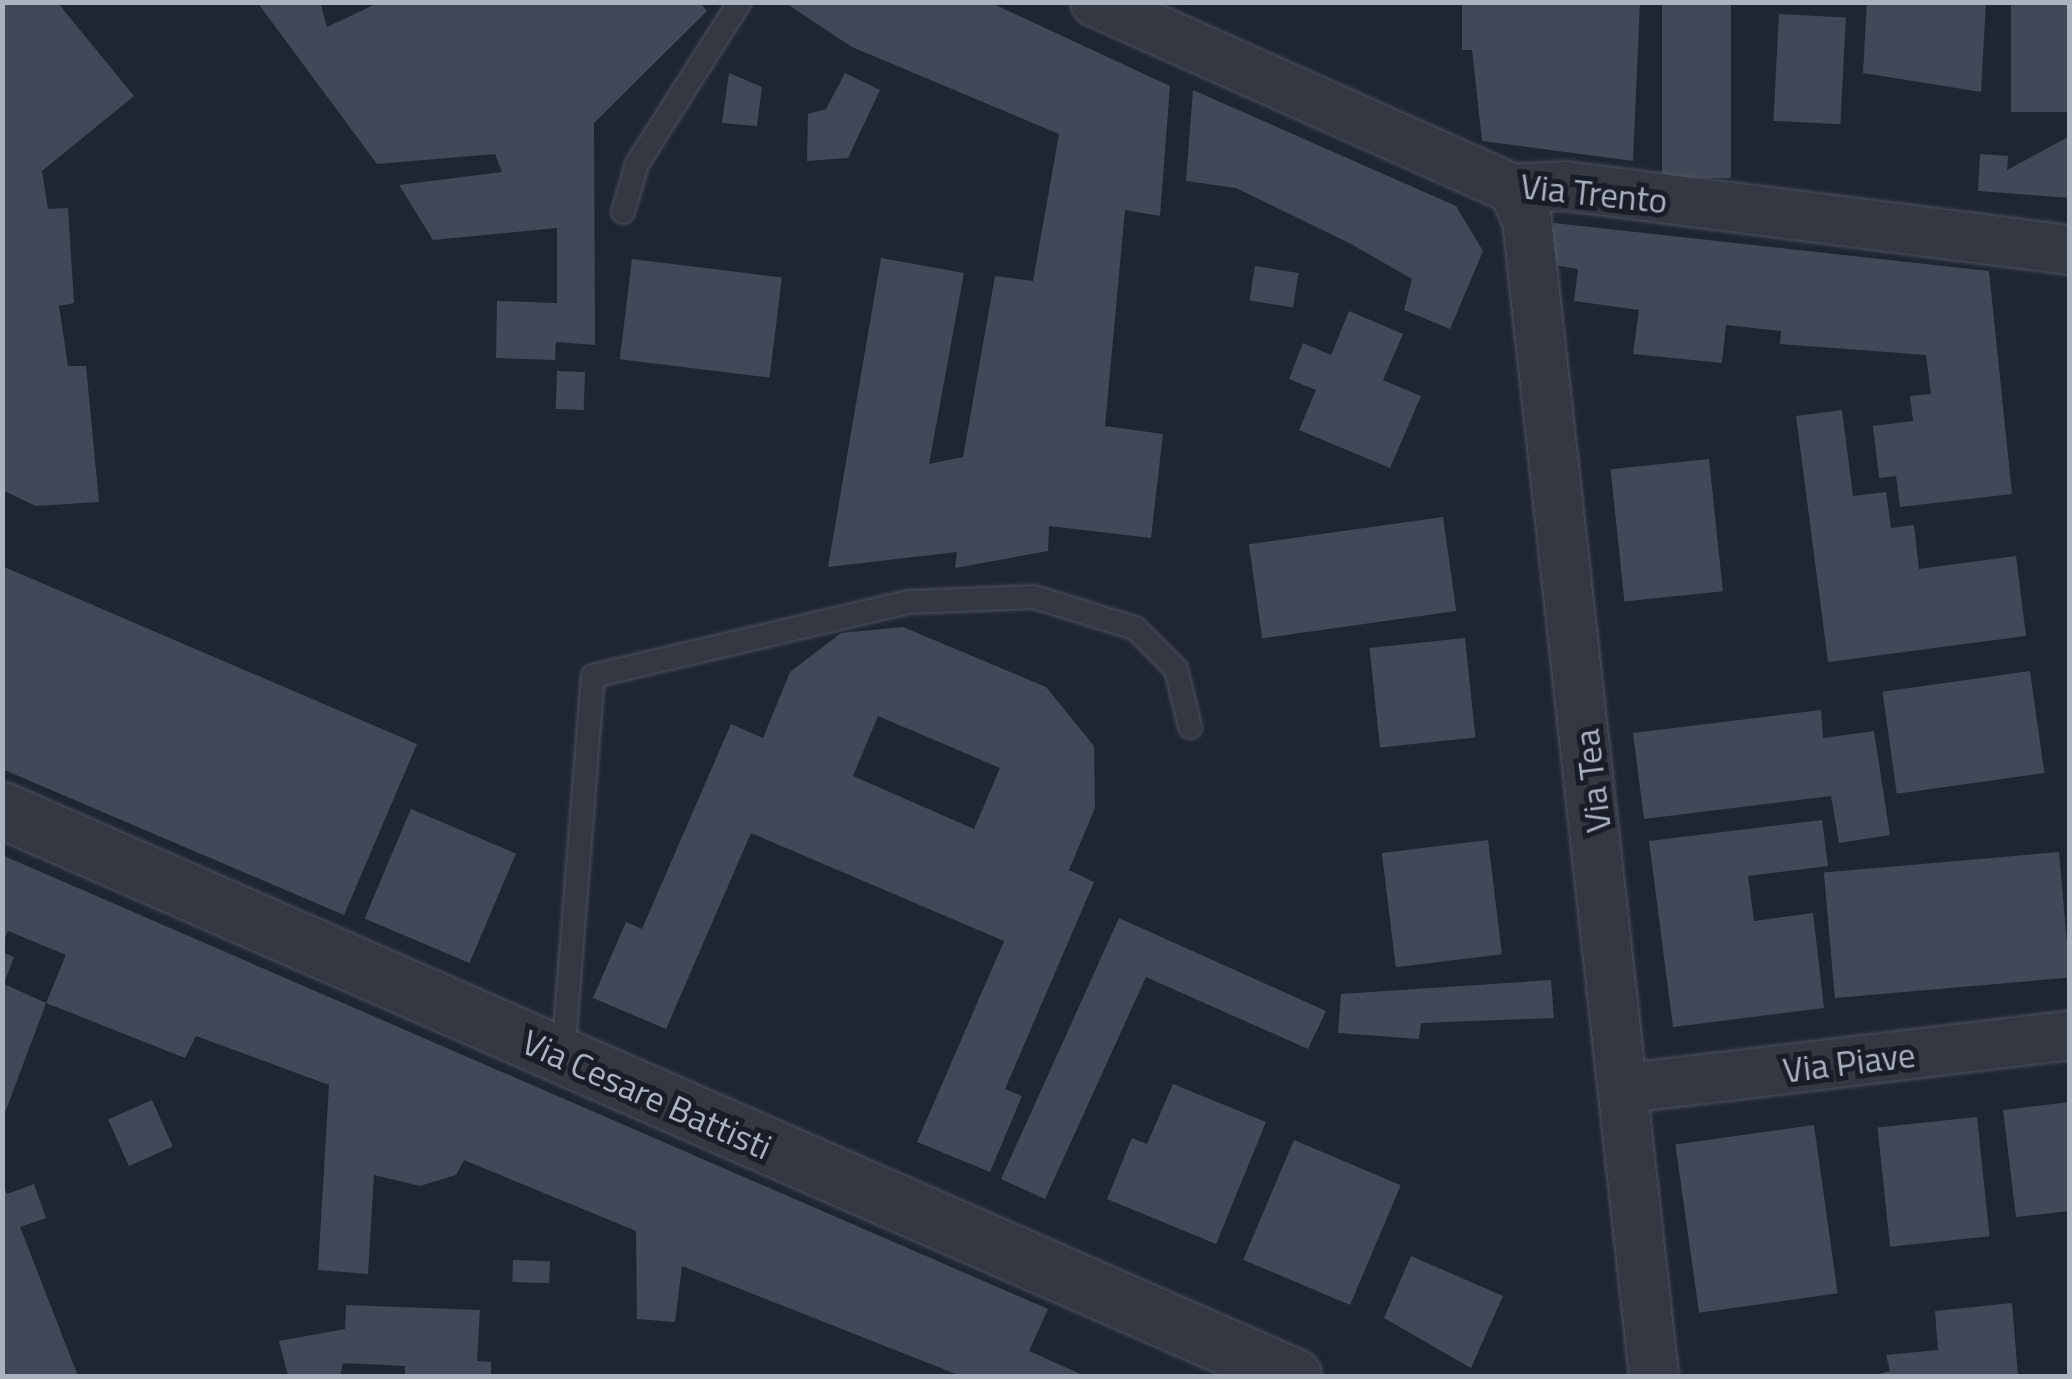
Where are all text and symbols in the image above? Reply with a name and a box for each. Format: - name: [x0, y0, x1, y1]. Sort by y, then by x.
- street label: Via Trento: [1518, 164, 1670, 222]
- street label: Via Tea: [1565, 727, 1619, 835]
- street label: Via Cesare Battisti: [516, 1020, 778, 1168]
- street label: Via Piave: [1780, 1033, 1918, 1091]

